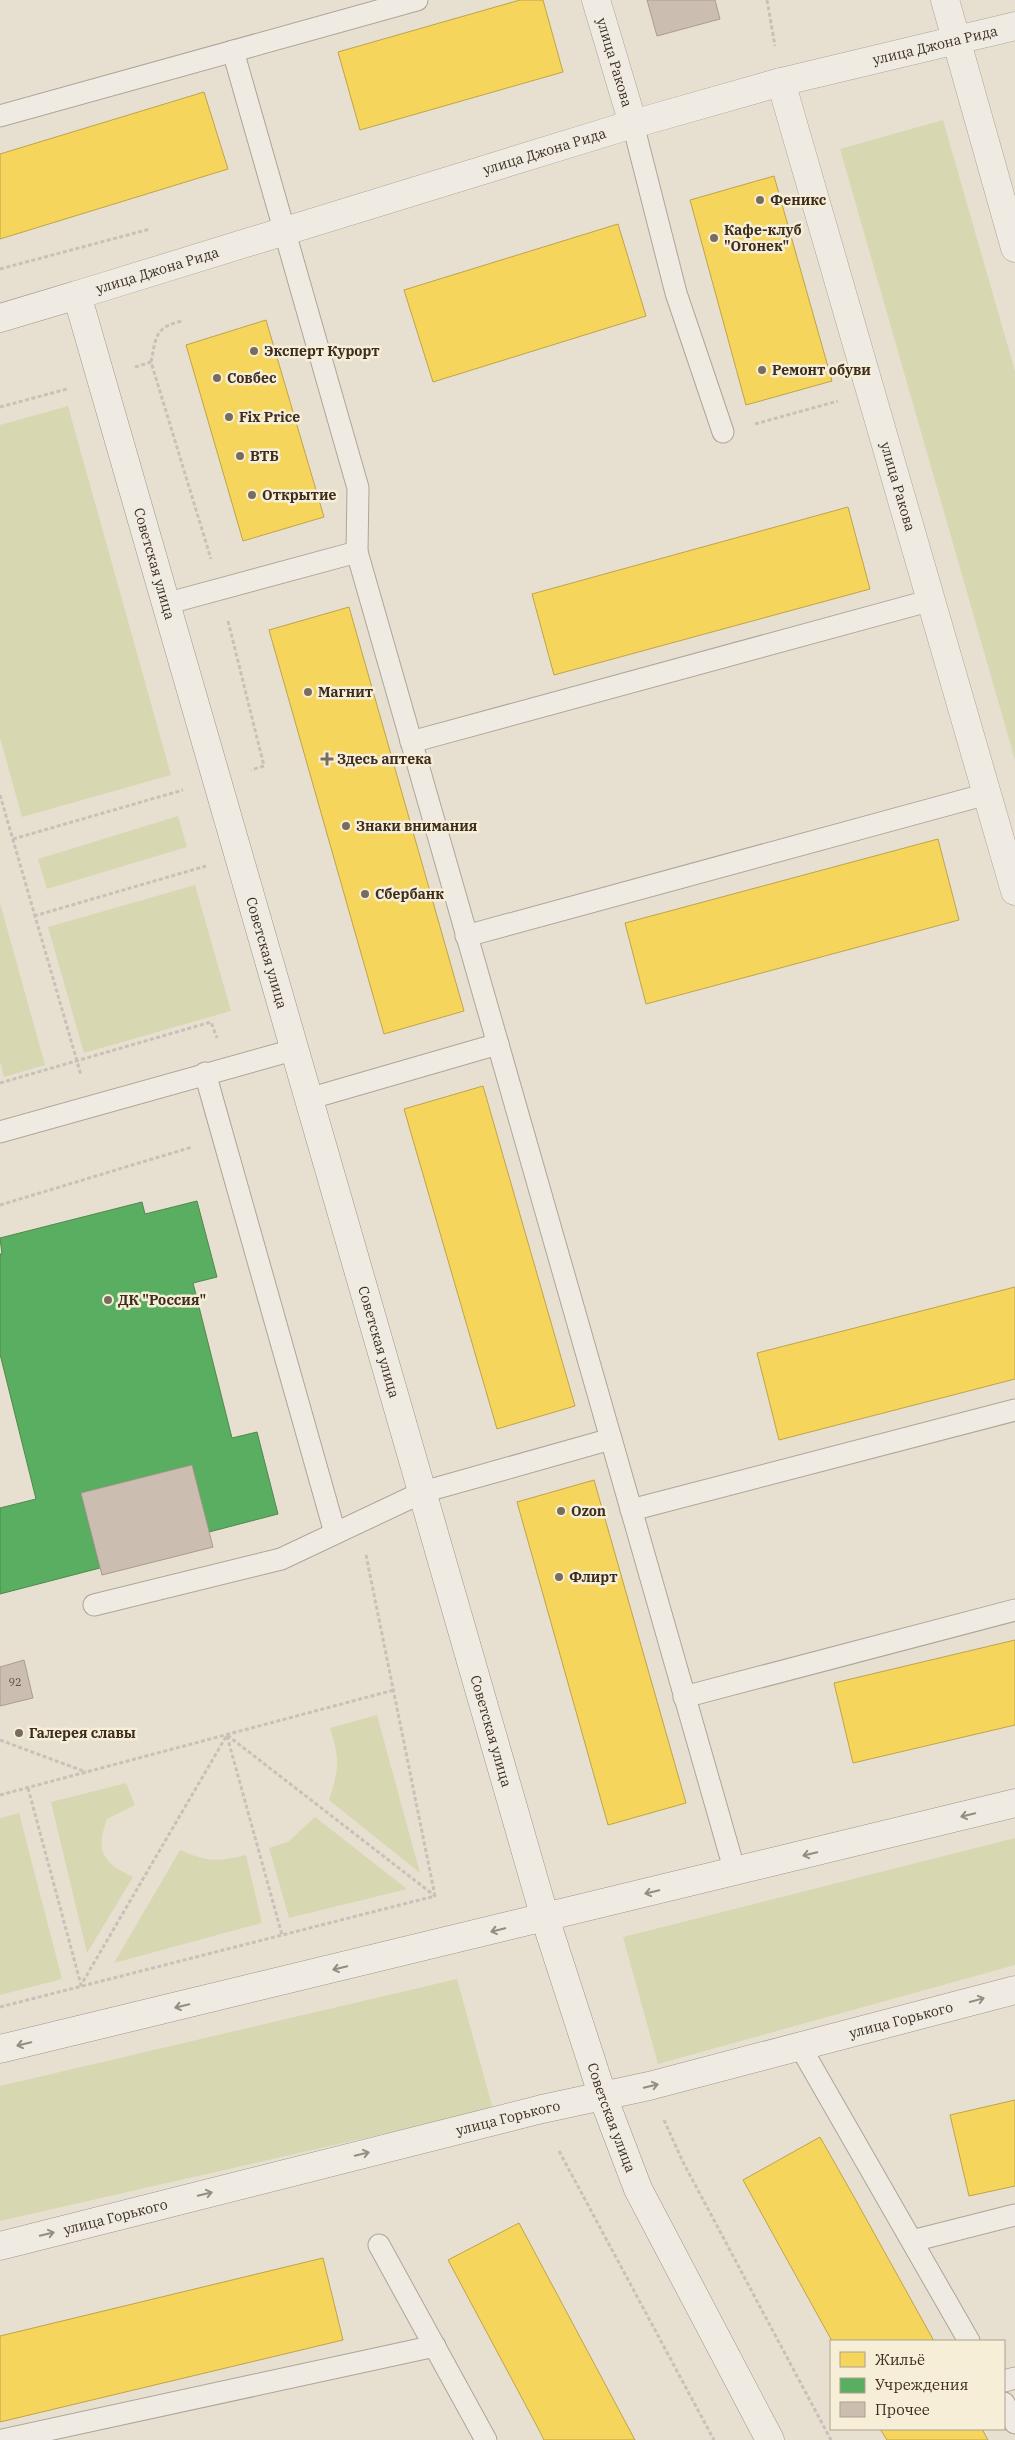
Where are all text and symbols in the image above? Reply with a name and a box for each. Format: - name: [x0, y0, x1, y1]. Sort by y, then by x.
- street label: улица Ракова: [593, 15, 637, 109]
- street label: улица Джона Рида: [871, 21, 1000, 69]
- street label: улица Джона Рида: [481, 124, 608, 179]
- place label: Феникс: [770, 191, 827, 209]
- marker: Феникс: [754, 194, 766, 206]
- place label: Кафе-клуб "Огонек": [724, 221, 802, 255]
- marker: Кафе-клуб "Огонек": [708, 232, 720, 244]
- street label: улица Джона Рида: [94, 243, 221, 298]
- place label: Эксперт Курорт: [264, 342, 380, 360]
- marker: Эксперт Курорт: [248, 345, 260, 357]
- place label: Ремонт обуви: [772, 361, 871, 379]
- marker: Ремонт обуви: [756, 364, 768, 376]
- place label: Совбес: [227, 369, 277, 387]
- marker: Совбес: [211, 372, 223, 384]
- place label: Fix Price: [239, 408, 300, 426]
- marker: Fix Price: [223, 411, 235, 423]
- street label: улица Ракова: [876, 440, 920, 534]
- place label: ВТБ: [250, 447, 279, 465]
- marker: ВТБ: [234, 450, 246, 462]
- place label: Открытие: [262, 486, 337, 504]
- marker: Открытие: [246, 489, 258, 501]
- street label: Советская улица: [130, 506, 179, 622]
- place label: Магнит: [318, 683, 373, 701]
- marker: Магнит: [302, 686, 314, 698]
- place label: Здесь аптека: [337, 750, 432, 768]
- marker: Здесь аптека: [321, 753, 333, 765]
- place label: Знаки внимания: [356, 817, 478, 835]
- marker: Знаки внимания: [340, 820, 352, 832]
- place label: Сбербанк: [375, 885, 444, 903]
- marker: Сбербанк: [359, 888, 371, 900]
- street label: Советская улица: [242, 895, 291, 1011]
- street label: Советская улица: [354, 1284, 404, 1400]
- place label: ДК "Россия": [118, 1291, 206, 1309]
- marker: ДК "Россия": [102, 1294, 114, 1306]
- place label: Ozon: [571, 1502, 606, 1520]
- marker: Ozon: [555, 1505, 567, 1517]
- place label: Флирт: [569, 1568, 618, 1586]
- marker: Флирт: [553, 1571, 565, 1583]
- street label: Советская улица: [466, 1673, 516, 1789]
- house number: 92: [8, 1675, 22, 1689]
- place label: Галерея славы: [29, 1724, 136, 1742]
- marker: Галерея славы: [13, 1727, 25, 1739]
- one-way arrow: [960, 1811, 976, 1820]
- one-way arrow: [802, 1850, 818, 1859]
- one-way arrow: [645, 1888, 661, 1898]
- one-way arrow: [490, 1926, 506, 1935]
- one-way arrow: [332, 1964, 348, 1973]
- one-way arrow: [969, 1995, 985, 2004]
- street label: улица Горького: [847, 1998, 955, 2042]
- one-way arrow: [174, 2002, 190, 2011]
- one-way arrow: [16, 2039, 32, 2049]
- street label: Советская улица: [584, 2061, 640, 2175]
- one-way arrow: [642, 2081, 658, 2090]
- street label: улица Горького: [454, 2096, 562, 2139]
- one-way arrow: [354, 2149, 370, 2159]
- one-way arrow: [196, 2189, 212, 2198]
- street label: улица Горького: [61, 2195, 169, 2239]
- one-way arrow: [39, 2229, 55, 2238]
- legend: [830, 2340, 1005, 2430]
- text: Жильё: [875, 2350, 925, 2369]
- text: Учреждения: [875, 2375, 968, 2394]
- text: Прочее: [875, 2400, 930, 2419]

